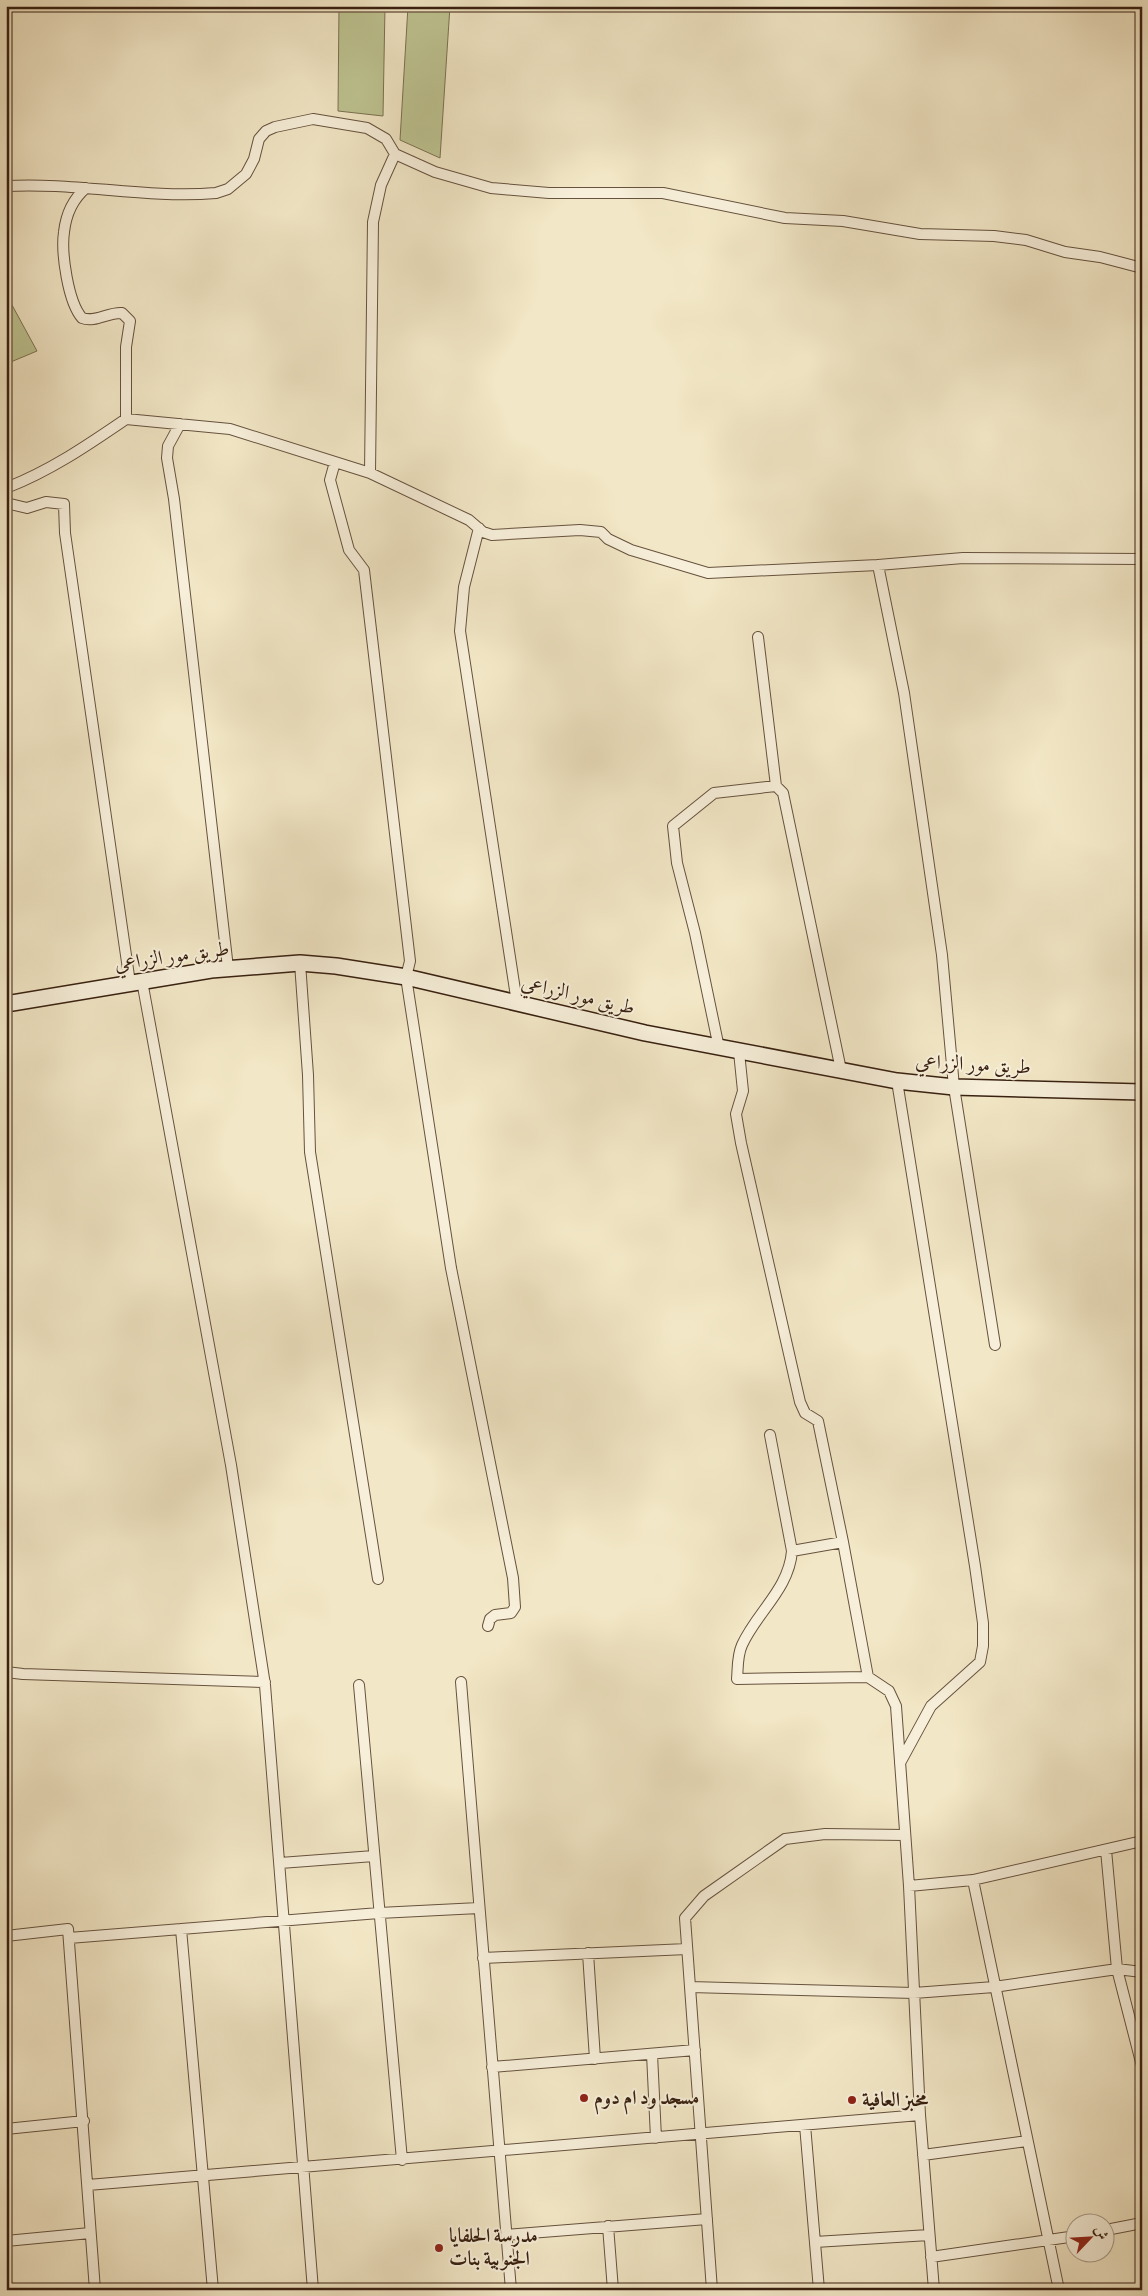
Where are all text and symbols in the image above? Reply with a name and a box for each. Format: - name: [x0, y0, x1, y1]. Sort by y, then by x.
- street label: طريق مور الزراعي: [113, 937, 231, 979]
- street label: طريق مور الزراعي: [518, 971, 637, 1023]
- street label: طريق مور الزراعي: [914, 1049, 1031, 1083]
- place label: مسجد ود ام دوم: [594, 2086, 699, 2115]
- place label: مخبز العافية: [862, 2088, 929, 2113]
- marker: مسجد ود ام دوم: [578, 2092, 590, 2104]
- marker: مخبز العافية: [846, 2094, 858, 2106]
- north arrow: [1066, 2214, 1116, 2264]
- text: ش: [1090, 2223, 1112, 2243]
- place label: مدرسة الحلفايا الجنوبية بنات: [449, 2224, 538, 2272]
- marker: مدرسة الحلفايا الجنوبية بنات: [433, 2242, 445, 2254]

